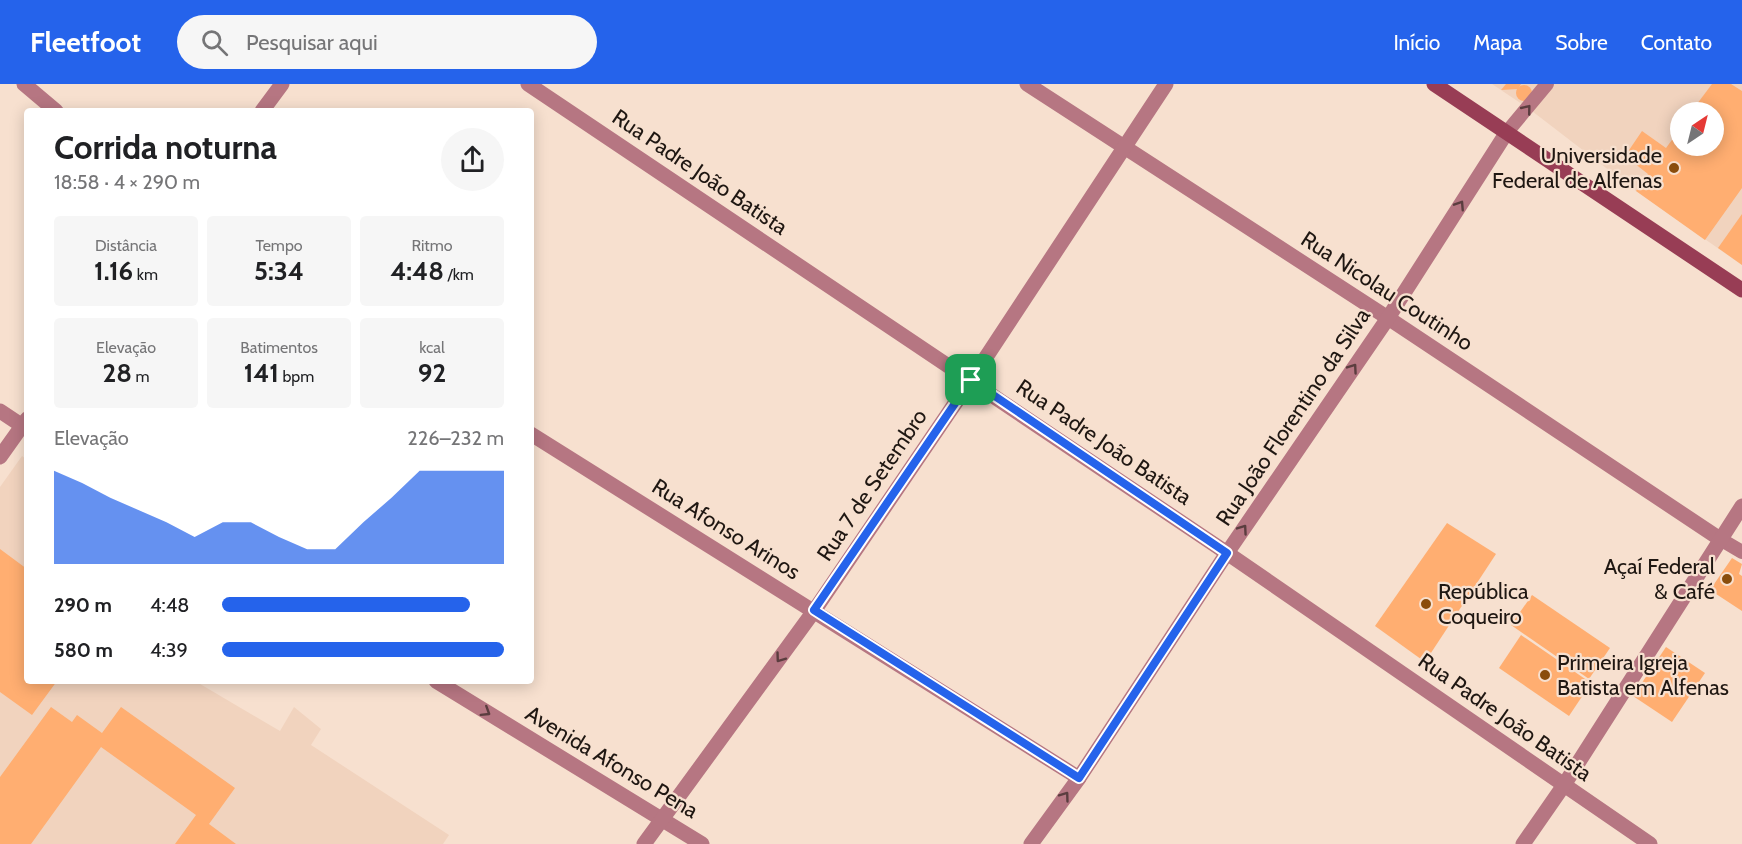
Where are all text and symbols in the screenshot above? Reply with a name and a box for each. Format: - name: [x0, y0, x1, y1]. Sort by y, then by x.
- search box: [177, 15, 597, 69]
- text: Fleetfoot: [30, 25, 141, 59]
- icon: search: [198, 26, 231, 59]
- text: Pesquisar aqui: [246, 29, 378, 56]
- text: Início: [1393, 30, 1440, 55]
- text: Mapa: [1473, 30, 1522, 55]
- text: Sobre: [1555, 30, 1608, 55]
- text: Contato: [1641, 30, 1712, 55]
- north arrow: [1670, 102, 1724, 156]
- map controls: [1670, 102, 1724, 156]
- street label: Rua Padre João Batista: [607, 103, 793, 241]
- one-way arrow: [1520, 104, 1531, 115]
- text: Corrida noturna: [54, 127, 277, 167]
- button: share: [441, 128, 504, 191]
- place label: Universidade Federal de Alfenas: [1492, 142, 1662, 194]
- marker: Universidade Federal de Alfenas: [1667, 161, 1681, 175]
- text: 18:58 · 4 × 290 m: [54, 170, 200, 194]
- one-way arrow: [1453, 201, 1464, 212]
- street label: Rua Nicolau Coutinho: [1296, 225, 1478, 357]
- text: Distância: [95, 236, 157, 255]
- text: Tempo: [255, 236, 303, 255]
- text: Ritmo: [411, 236, 453, 255]
- text: 1.16: [94, 255, 133, 287]
- text: 5:34: [254, 255, 304, 287]
- text: 4:48: [390, 255, 444, 287]
- text: km: [133, 265, 158, 284]
- text: /km: [444, 265, 474, 284]
- street label: Rua João Florentino da Silva: [1210, 303, 1376, 531]
- text: Elevação: [96, 338, 156, 357]
- text: Batimentos: [240, 338, 318, 357]
- text: kcal: [419, 338, 445, 357]
- pin: [945, 354, 996, 405]
- text: 28: [102, 357, 132, 389]
- text: 141: [244, 357, 279, 389]
- text: 92: [418, 357, 446, 389]
- icon: arrive: [954, 363, 987, 396]
- one-way arrow: [1346, 364, 1357, 375]
- text: m: [132, 367, 150, 386]
- text: bpm: [279, 367, 314, 386]
- street label: Rua Padre João Batista: [1011, 373, 1197, 511]
- street label: Rua 7 de Setembro: [811, 404, 933, 566]
- text: Elevação: [54, 426, 129, 450]
- text: 226–232 m: [407, 426, 504, 450]
- street label: Rua Afonso Arinos: [647, 473, 805, 585]
- one-way arrow: [1236, 525, 1247, 536]
- place label: Açaí Federal & Café: [1604, 553, 1716, 605]
- marker: Açaí Federal & Café: [1720, 572, 1734, 586]
- place label: República Coqueiro: [1438, 578, 1529, 630]
- text: 290 m: [54, 593, 112, 617]
- text: 4:48: [150, 593, 189, 617]
- marker: República Coqueiro: [1419, 597, 1433, 611]
- text: 580 m: [54, 638, 113, 662]
- text: 4:39: [150, 638, 188, 662]
- street label: Rua Padre João Batista: [1413, 647, 1597, 787]
- place label: Primeira Igreja Batista em Alfenas: [1557, 649, 1729, 701]
- one-way arrow: [776, 651, 787, 662]
- marker: Primeira Igreja Batista em Alfenas: [1538, 668, 1552, 682]
- street label: Avenida Afonso Pena: [521, 700, 704, 824]
- one-way arrow: [480, 704, 490, 716]
- one-way arrow: [1058, 792, 1069, 803]

